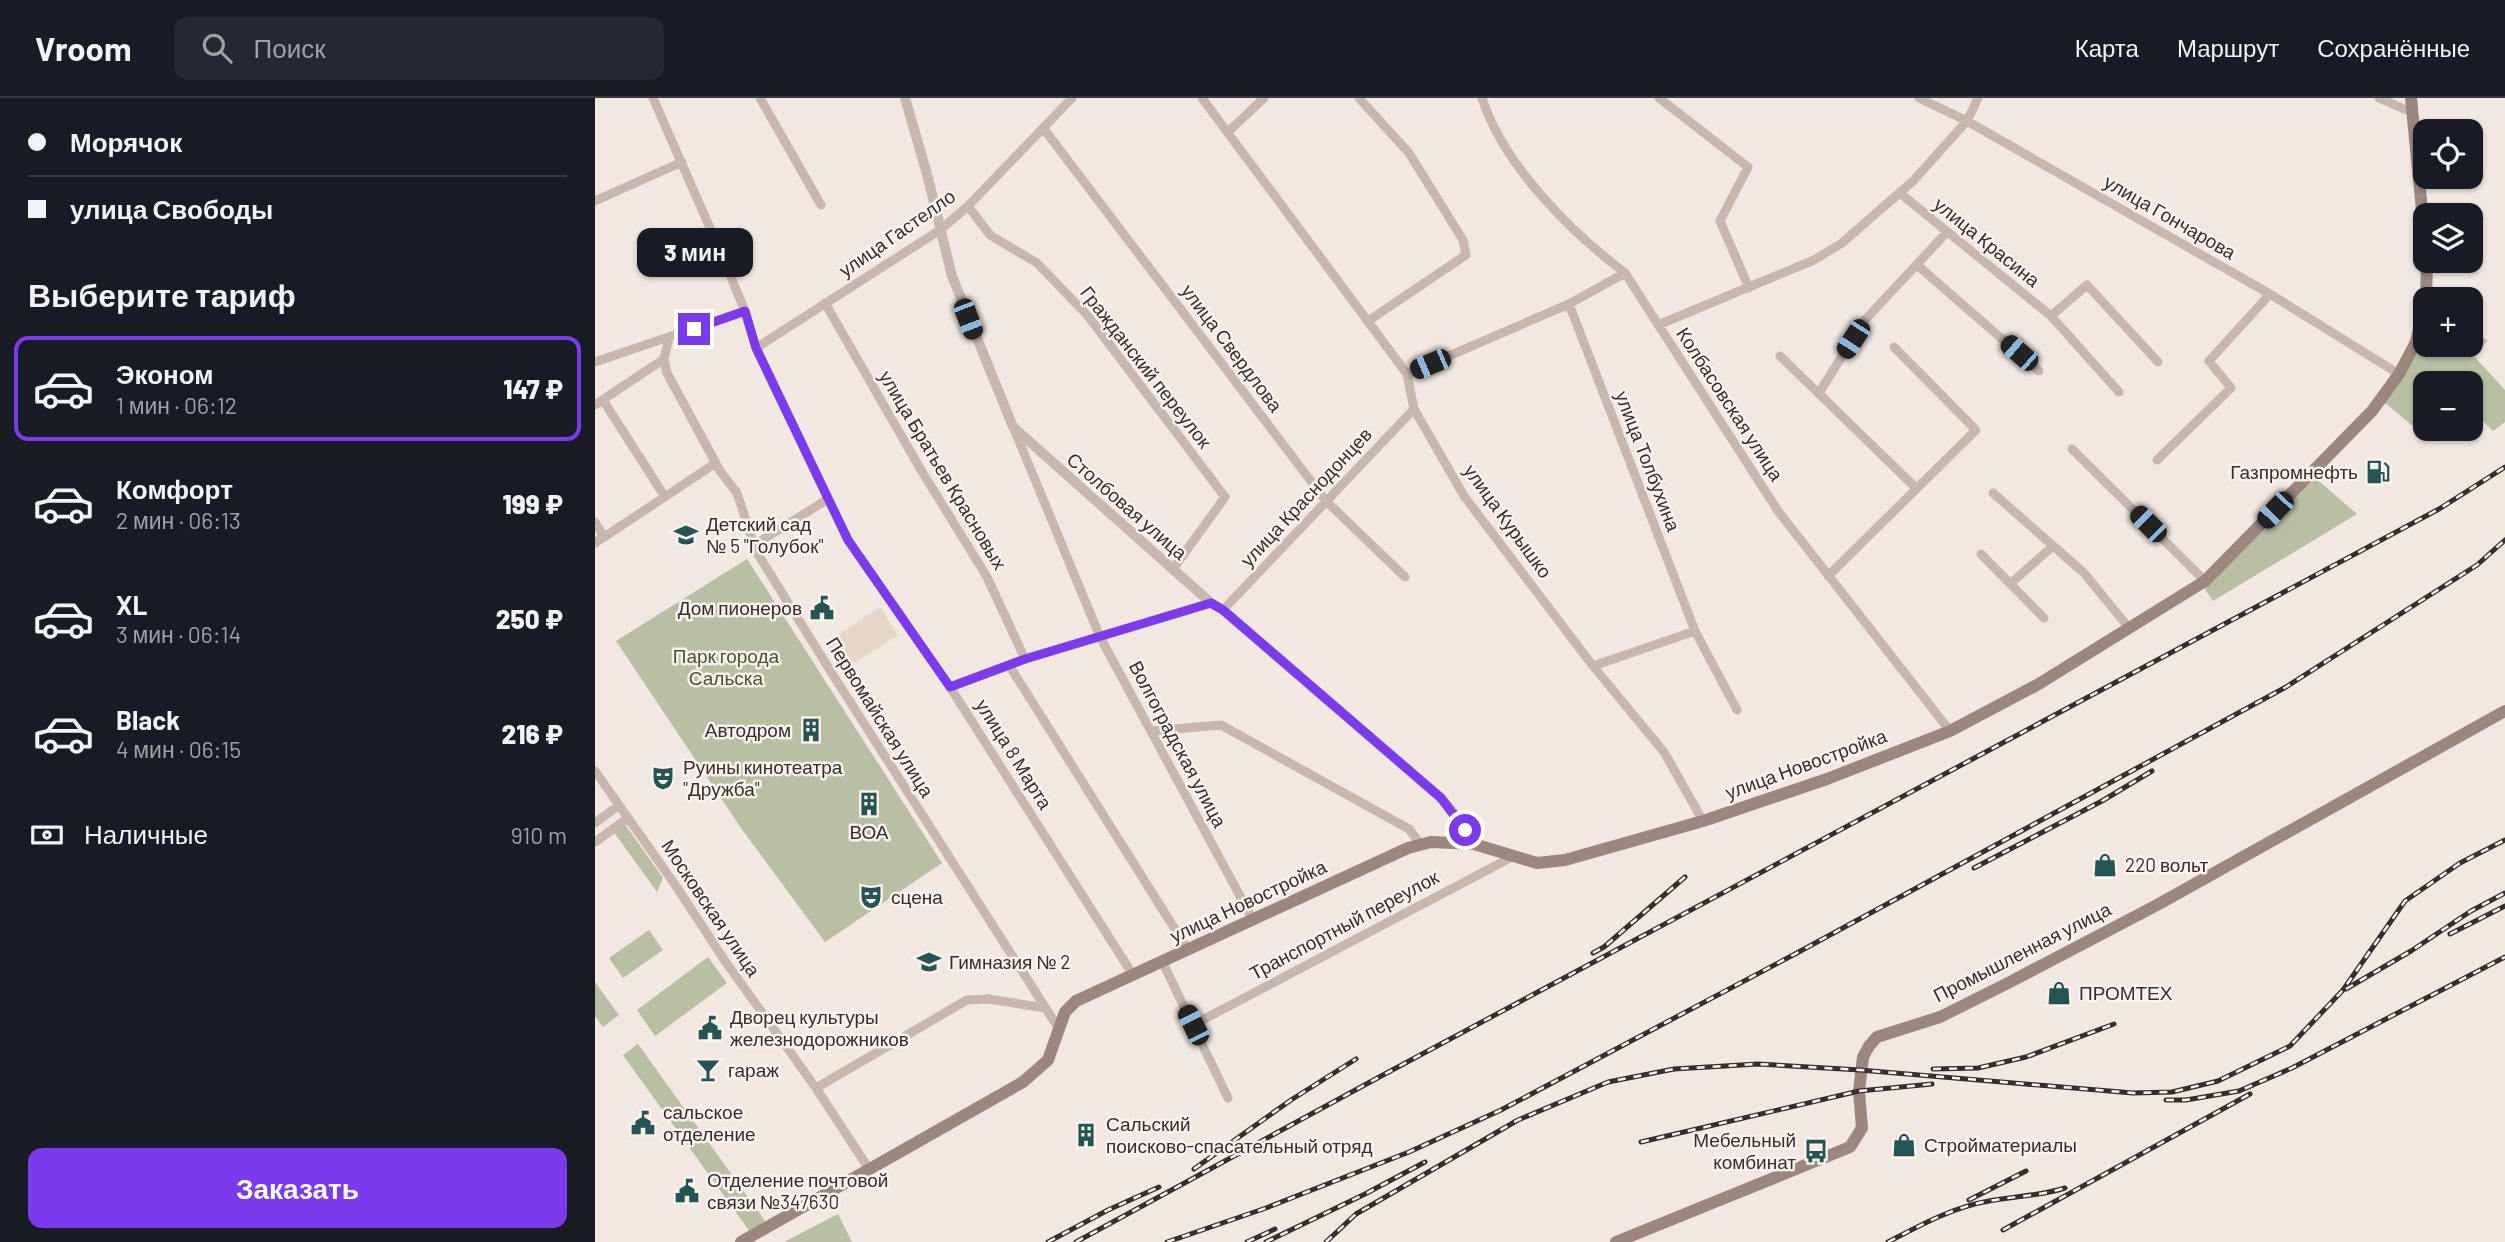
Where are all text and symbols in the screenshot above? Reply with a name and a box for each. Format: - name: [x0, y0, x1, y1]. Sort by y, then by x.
- search box: [174, 17, 664, 80]
- text: Vroom: [35, 28, 132, 68]
- icon: search: [198, 29, 236, 67]
- text: Поиск: [254, 32, 326, 63]
- text: Карта: [2075, 33, 2139, 62]
- text: Маршрут: [2177, 33, 2279, 62]
- text: Сохранённые: [2317, 33, 2470, 62]
- map controls: [2413, 119, 2483, 441]
- button: locate: [2413, 119, 2483, 189]
- text: Морячок: [70, 126, 182, 157]
- street label: улица Гончарова: [2100, 170, 2241, 264]
- street label: улица Гастелло: [834, 184, 959, 281]
- street label: улица Красина: [1930, 192, 2045, 292]
- text: улица Свободы: [70, 193, 273, 224]
- button: layers: [2413, 203, 2483, 273]
- callout: 3 мин: [636, 228, 752, 276]
- text: 3 мин: [664, 238, 726, 266]
- text: Выберите тариф: [28, 275, 296, 313]
- street label: улица Свердлова: [1177, 279, 1288, 416]
- street label: Гражданский переулок: [1076, 281, 1217, 453]
- button: +: [2413, 287, 2483, 357]
- car: [951, 296, 986, 342]
- route end: [678, 313, 710, 345]
- car: [1833, 316, 1874, 362]
- street label: Колбасовская улица: [1672, 323, 1789, 485]
- car: [1997, 331, 2042, 375]
- car: [1407, 346, 1454, 382]
- icon: car: [32, 357, 95, 420]
- text: Эконом: [116, 358, 214, 389]
- street label: улица Братьев Красновых: [875, 366, 1012, 574]
- button: −: [2413, 371, 2483, 441]
- text: 147 ₽: [503, 373, 563, 404]
- street label: улица Толбухина: [1611, 387, 1686, 535]
- text: 1 мин · 06:12: [116, 391, 237, 419]
- street label: улица Краснодонцев: [1235, 422, 1376, 571]
- street label: Столбовая улица: [1063, 447, 1192, 564]
- fuel station icon: Газпромнефть: [2364, 458, 2392, 486]
- street label: улица Курышко: [1459, 459, 1557, 582]
- place label: Газпромнефть: [2230, 460, 2358, 483]
- icon: car: [32, 472, 95, 535]
- text: Комфорт: [116, 473, 233, 504]
- text: 199 ₽: [503, 488, 563, 519]
- car: [2253, 488, 2298, 532]
- car: [2126, 502, 2171, 546]
- text: 2 мин · 06:13: [116, 506, 241, 534]
- place label: Детский сад № 5 "Голубок": [706, 512, 823, 557]
- school or university icon: Детский сад № 5 "Голубок": [672, 521, 700, 549]
- icon: car: [32, 587, 95, 650]
- text: XL: [116, 589, 147, 620]
- public building icon: Дом пионеров: [808, 594, 836, 622]
- place label: Дом пионеров: [678, 596, 802, 619]
- text: 250 ₽: [496, 603, 563, 634]
- text: 3 мин · 06:14: [116, 620, 241, 648]
- street label: Первомайская улица: [822, 632, 939, 801]
- park label: Парк города Сальска: [673, 644, 780, 689]
- street label: Волгоградская улица: [1125, 657, 1232, 831]
- street label: улица 8 Марта: [971, 694, 1058, 813]
- icon: car: [32, 702, 95, 765]
- text: Black: [116, 704, 180, 735]
- building icon: Автодром: [797, 716, 825, 744]
- text: 216 ₽: [501, 718, 563, 749]
- place label: Автодром: [705, 718, 791, 741]
- street label: улица Новостройка: [1722, 724, 1890, 803]
- text: 4 мин · 06:15: [116, 735, 241, 763]
- place label: Руины кинотеатра "Дружба": [683, 755, 843, 800]
- theatre icon: Руины кинотеатра "Дружба": [649, 764, 677, 792]
- building icon: ВОА: [855, 790, 883, 818]
- route start: [1449, 814, 1481, 846]
- icon: cash: [28, 816, 66, 854]
- text: Наличные: [84, 818, 208, 849]
- place label: ВОА: [849, 820, 889, 843]
- text: 910 m: [511, 821, 567, 849]
- street label: Московская улица: [657, 835, 766, 981]
- shop icon: 220 вольт: [2091, 851, 2119, 879]
- place label: 220 вольт: [2125, 853, 2208, 876]
- street label: улица Новостройка: [1166, 854, 1330, 947]
- street label: Транспортный переулок: [1245, 865, 1443, 984]
- theatre icon: сцена: [857, 883, 885, 911]
- place label: сцена: [891, 885, 943, 908]
- street label: Промышленная улица: [1929, 897, 2115, 1006]
- school or university icon: Гимназия № 2: [915, 948, 943, 976]
- place label: Гимназия № 2: [949, 950, 1071, 973]
- shop icon: ПРОМТЕХ: [2045, 979, 2073, 1007]
- place label: ПРОМТЕХ: [2079, 981, 2173, 1004]
- car: [1175, 1002, 1212, 1048]
- place label: Дворец культуры железнодорожников: [730, 1005, 909, 1050]
- public building icon: Дворец культуры железнодорожников: [696, 1014, 724, 1042]
- bar icon: гараж: [694, 1056, 722, 1084]
- place label: гараж: [728, 1058, 779, 1081]
- place label: сальское отделение: [663, 1100, 756, 1145]
- public building icon: сальское отделение: [629, 1109, 657, 1137]
- place label: Сальский поисково-спасательный отряд: [1106, 1112, 1373, 1157]
- building icon: Сальский поисково-спасательный отряд: [1072, 1121, 1100, 1149]
- place label: Мебельный комбинат: [1693, 1128, 1796, 1173]
- shop icon: Стройматериалы: [1890, 1131, 1918, 1159]
- place label: Стройматериалы: [1924, 1133, 2077, 1156]
- bus stop icon: Мебельный комбинат: [1802, 1137, 1830, 1165]
- button: Заказать: [28, 1148, 567, 1228]
- place label: Отделение почтовой связи №347630: [707, 1168, 888, 1213]
- public building icon: Отделение почтовой связи №347630: [673, 1177, 701, 1205]

